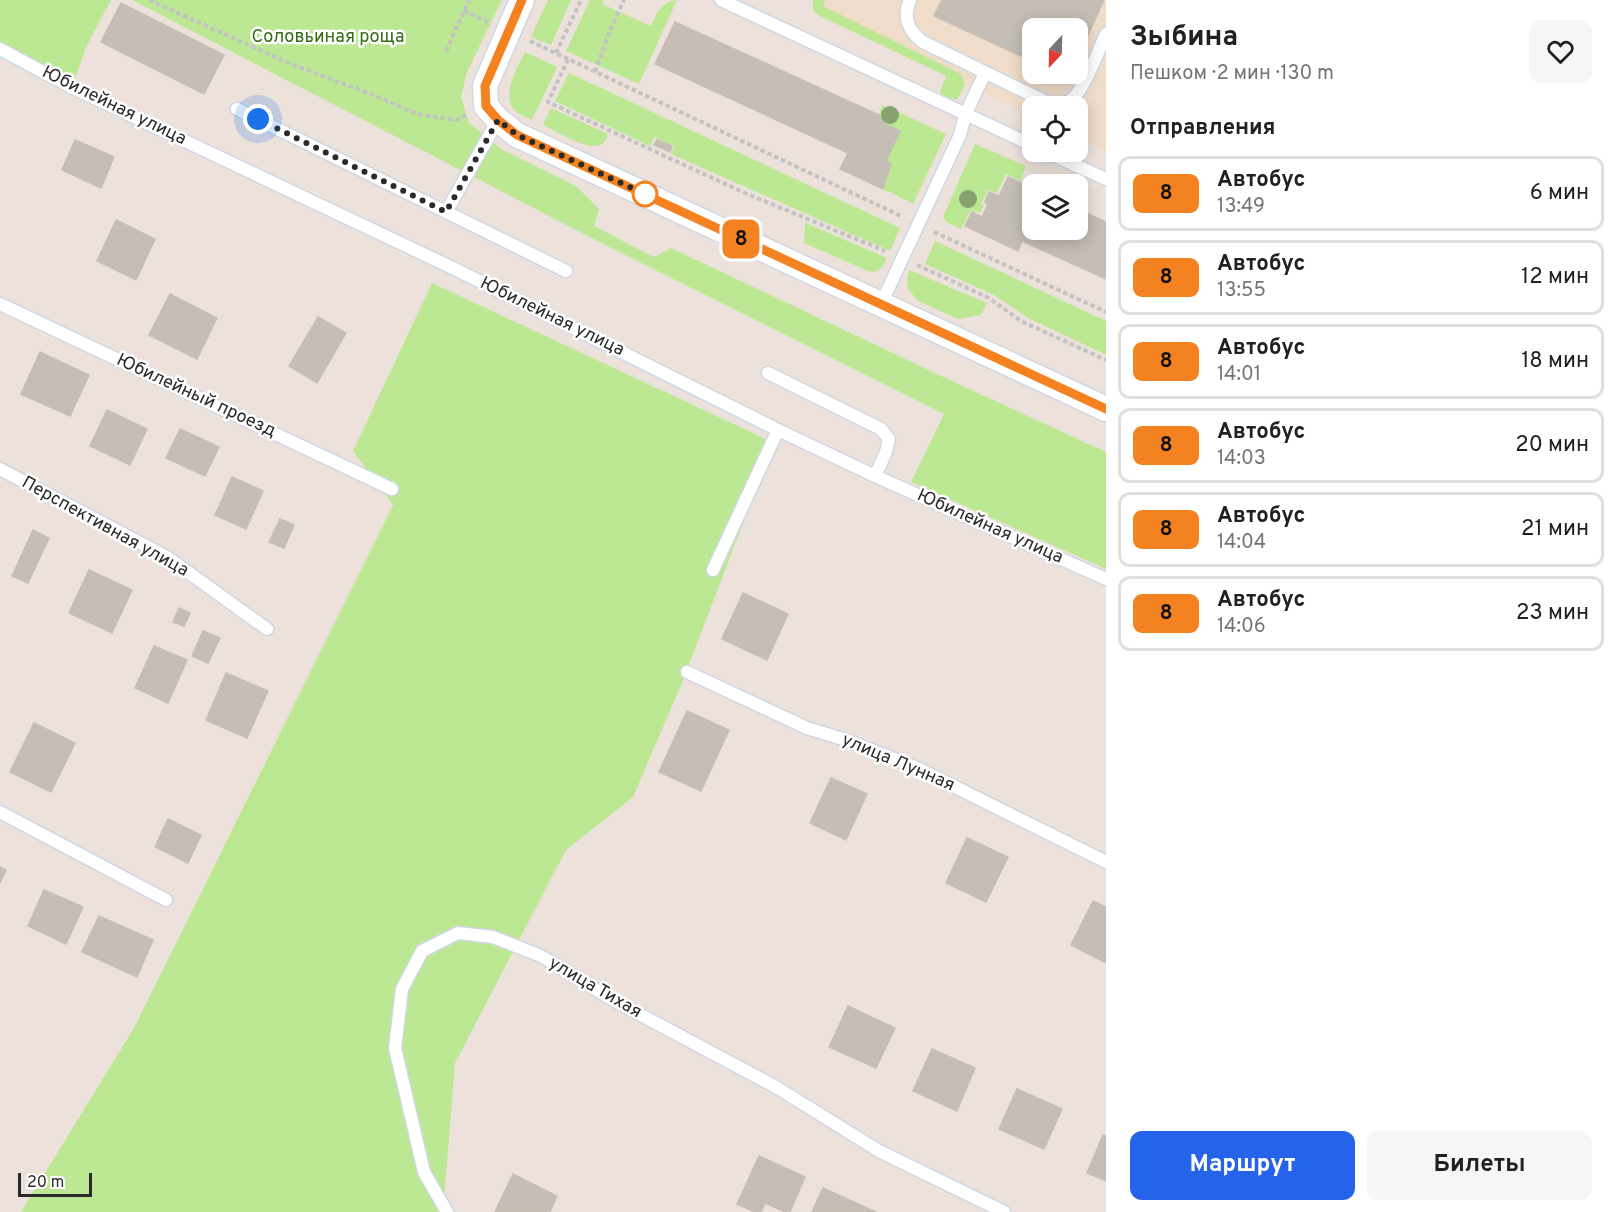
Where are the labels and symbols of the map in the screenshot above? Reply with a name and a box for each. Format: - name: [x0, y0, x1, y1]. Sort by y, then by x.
- north arrow: [1022, 18, 1088, 84]
- park label: Соловьиная роща: [251, 26, 405, 49]
- street label: Юбилейная улица: [38, 61, 190, 151]
- your location: [243, 104, 273, 134]
- unlabelled marker: [632, 181, 658, 207]
- line badge: 8: [722, 220, 760, 258]
- street label: Юбилейная улица: [476, 272, 628, 362]
- street label: Юбилейный проезд: [112, 349, 280, 443]
- street label: Перспективная улица: [17, 471, 193, 583]
- street label: Юбилейная улица: [913, 484, 1067, 570]
- street label: улица Лунная: [838, 729, 958, 797]
- street label: улица Тихая: [544, 952, 646, 1024]
- scale bar: [18, 1170, 92, 1198]

